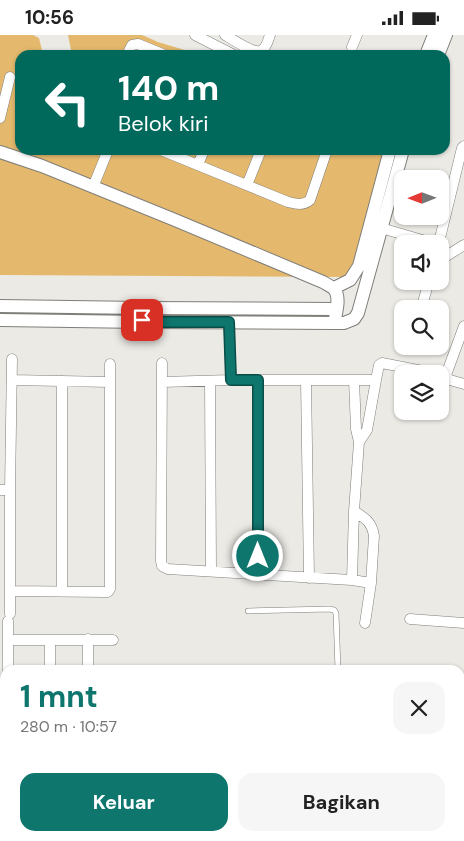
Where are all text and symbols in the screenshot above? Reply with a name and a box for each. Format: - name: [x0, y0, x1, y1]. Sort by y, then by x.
- text: 10:56: [25, 5, 74, 30]
- text: 140 m: [118, 65, 219, 111]
- icon: left: [35, 70, 100, 135]
- text: Belok kiri: [118, 109, 208, 138]
- north arrow: [394, 170, 449, 225]
- map controls: [394, 170, 449, 420]
- button: sound: [394, 235, 449, 290]
- pin: [121, 299, 163, 341]
- button: search: [394, 300, 449, 355]
- icon: arrive: [128, 306, 156, 334]
- button: layers: [394, 365, 449, 420]
- position arrow: [231, 529, 283, 581]
- text: 1 mnt: [20, 677, 98, 716]
- button: close: [393, 682, 445, 734]
- text: 280 m · 10:57: [20, 716, 117, 737]
- button: Keluar: [20, 773, 228, 831]
- button: Bagikan: [238, 773, 445, 831]

